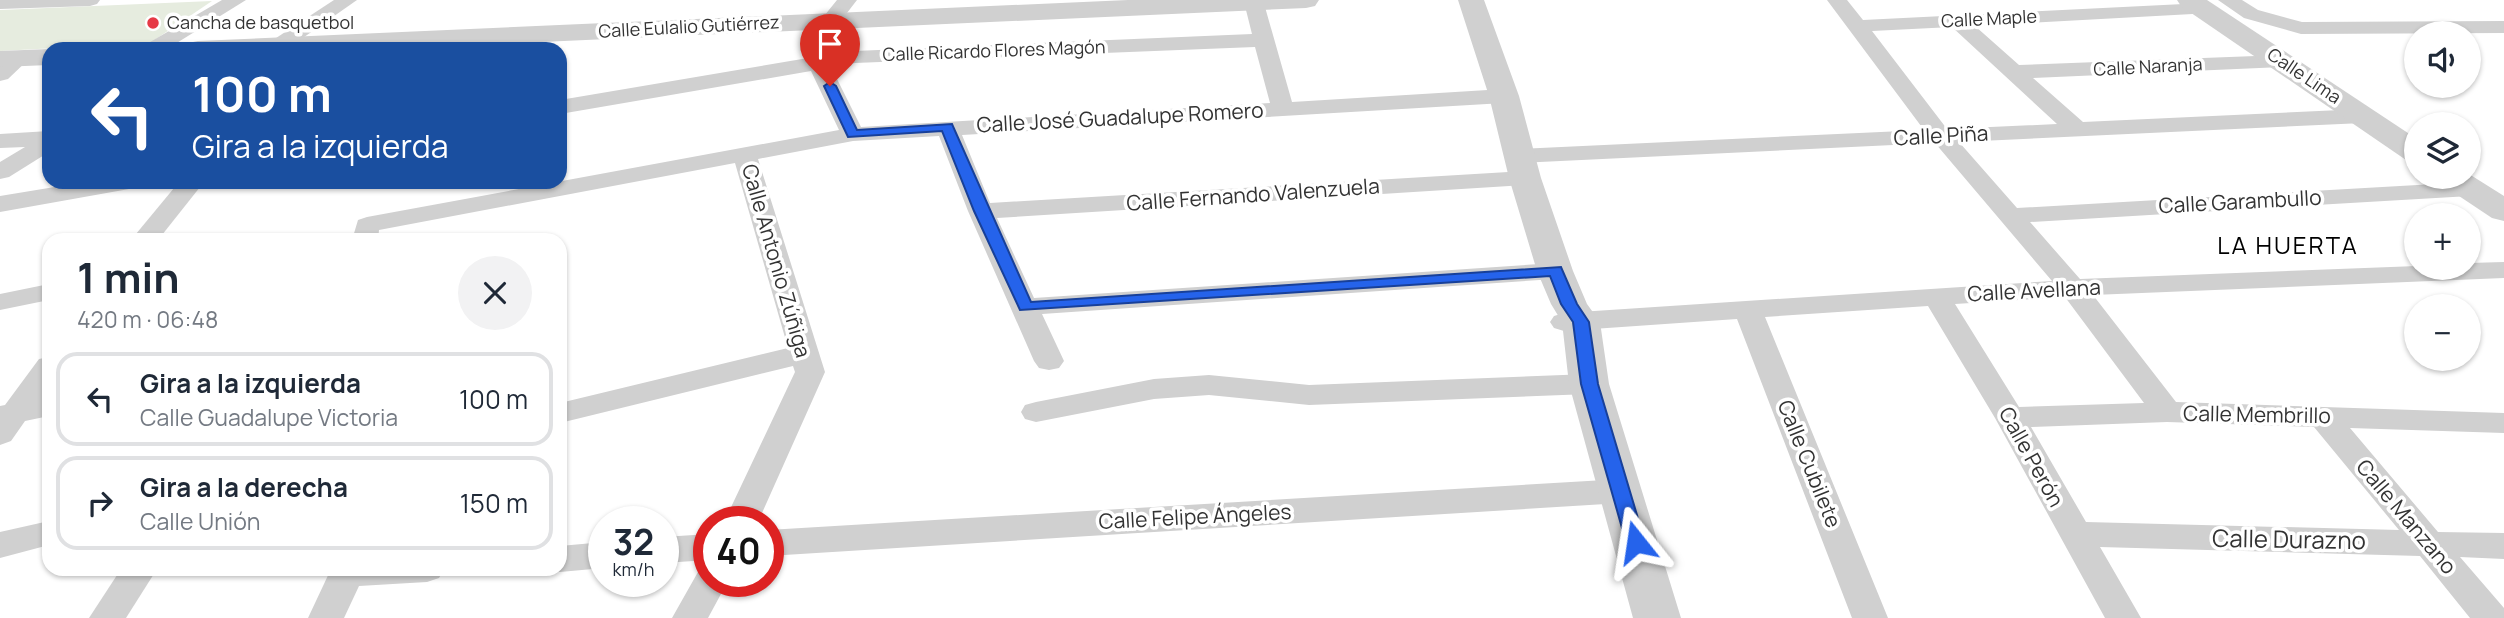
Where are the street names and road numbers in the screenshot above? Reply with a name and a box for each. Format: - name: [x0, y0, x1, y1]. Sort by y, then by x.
- street label: Calle Maple: [1940, 4, 2037, 32]
- street label: Calle Eulalio Gutiérrez: [598, 9, 780, 43]
- street label: Calle Ricardo Flores Magón: [882, 34, 1106, 66]
- street label: Calle Lima: [2263, 42, 2346, 109]
- street label: Calle Naranja: [2093, 51, 2203, 81]
- street label: Calle José Guadalupe Romero: [976, 96, 1264, 139]
- street label: Calle Piña: [1893, 119, 1989, 151]
- street label: Calle Antonio Zúñiga: [736, 161, 818, 361]
- street label: Calle Fernando Valenzuela: [1125, 171, 1381, 217]
- street label: Calle Garambullo: [2158, 183, 2322, 219]
- street label: Calle Avellana: [1967, 273, 2101, 307]
- street label: Calle Cubilete: [1772, 396, 1848, 532]
- street label: Calle Membrillo: [2183, 399, 2331, 429]
- street label: Calle Perón: [1993, 402, 2071, 511]
- street label: Calle Manzano: [2350, 453, 2463, 580]
- street label: Calle Felipe Ángeles: [1098, 497, 1292, 535]
- street label: Calle Durazno: [2212, 521, 2366, 556]

